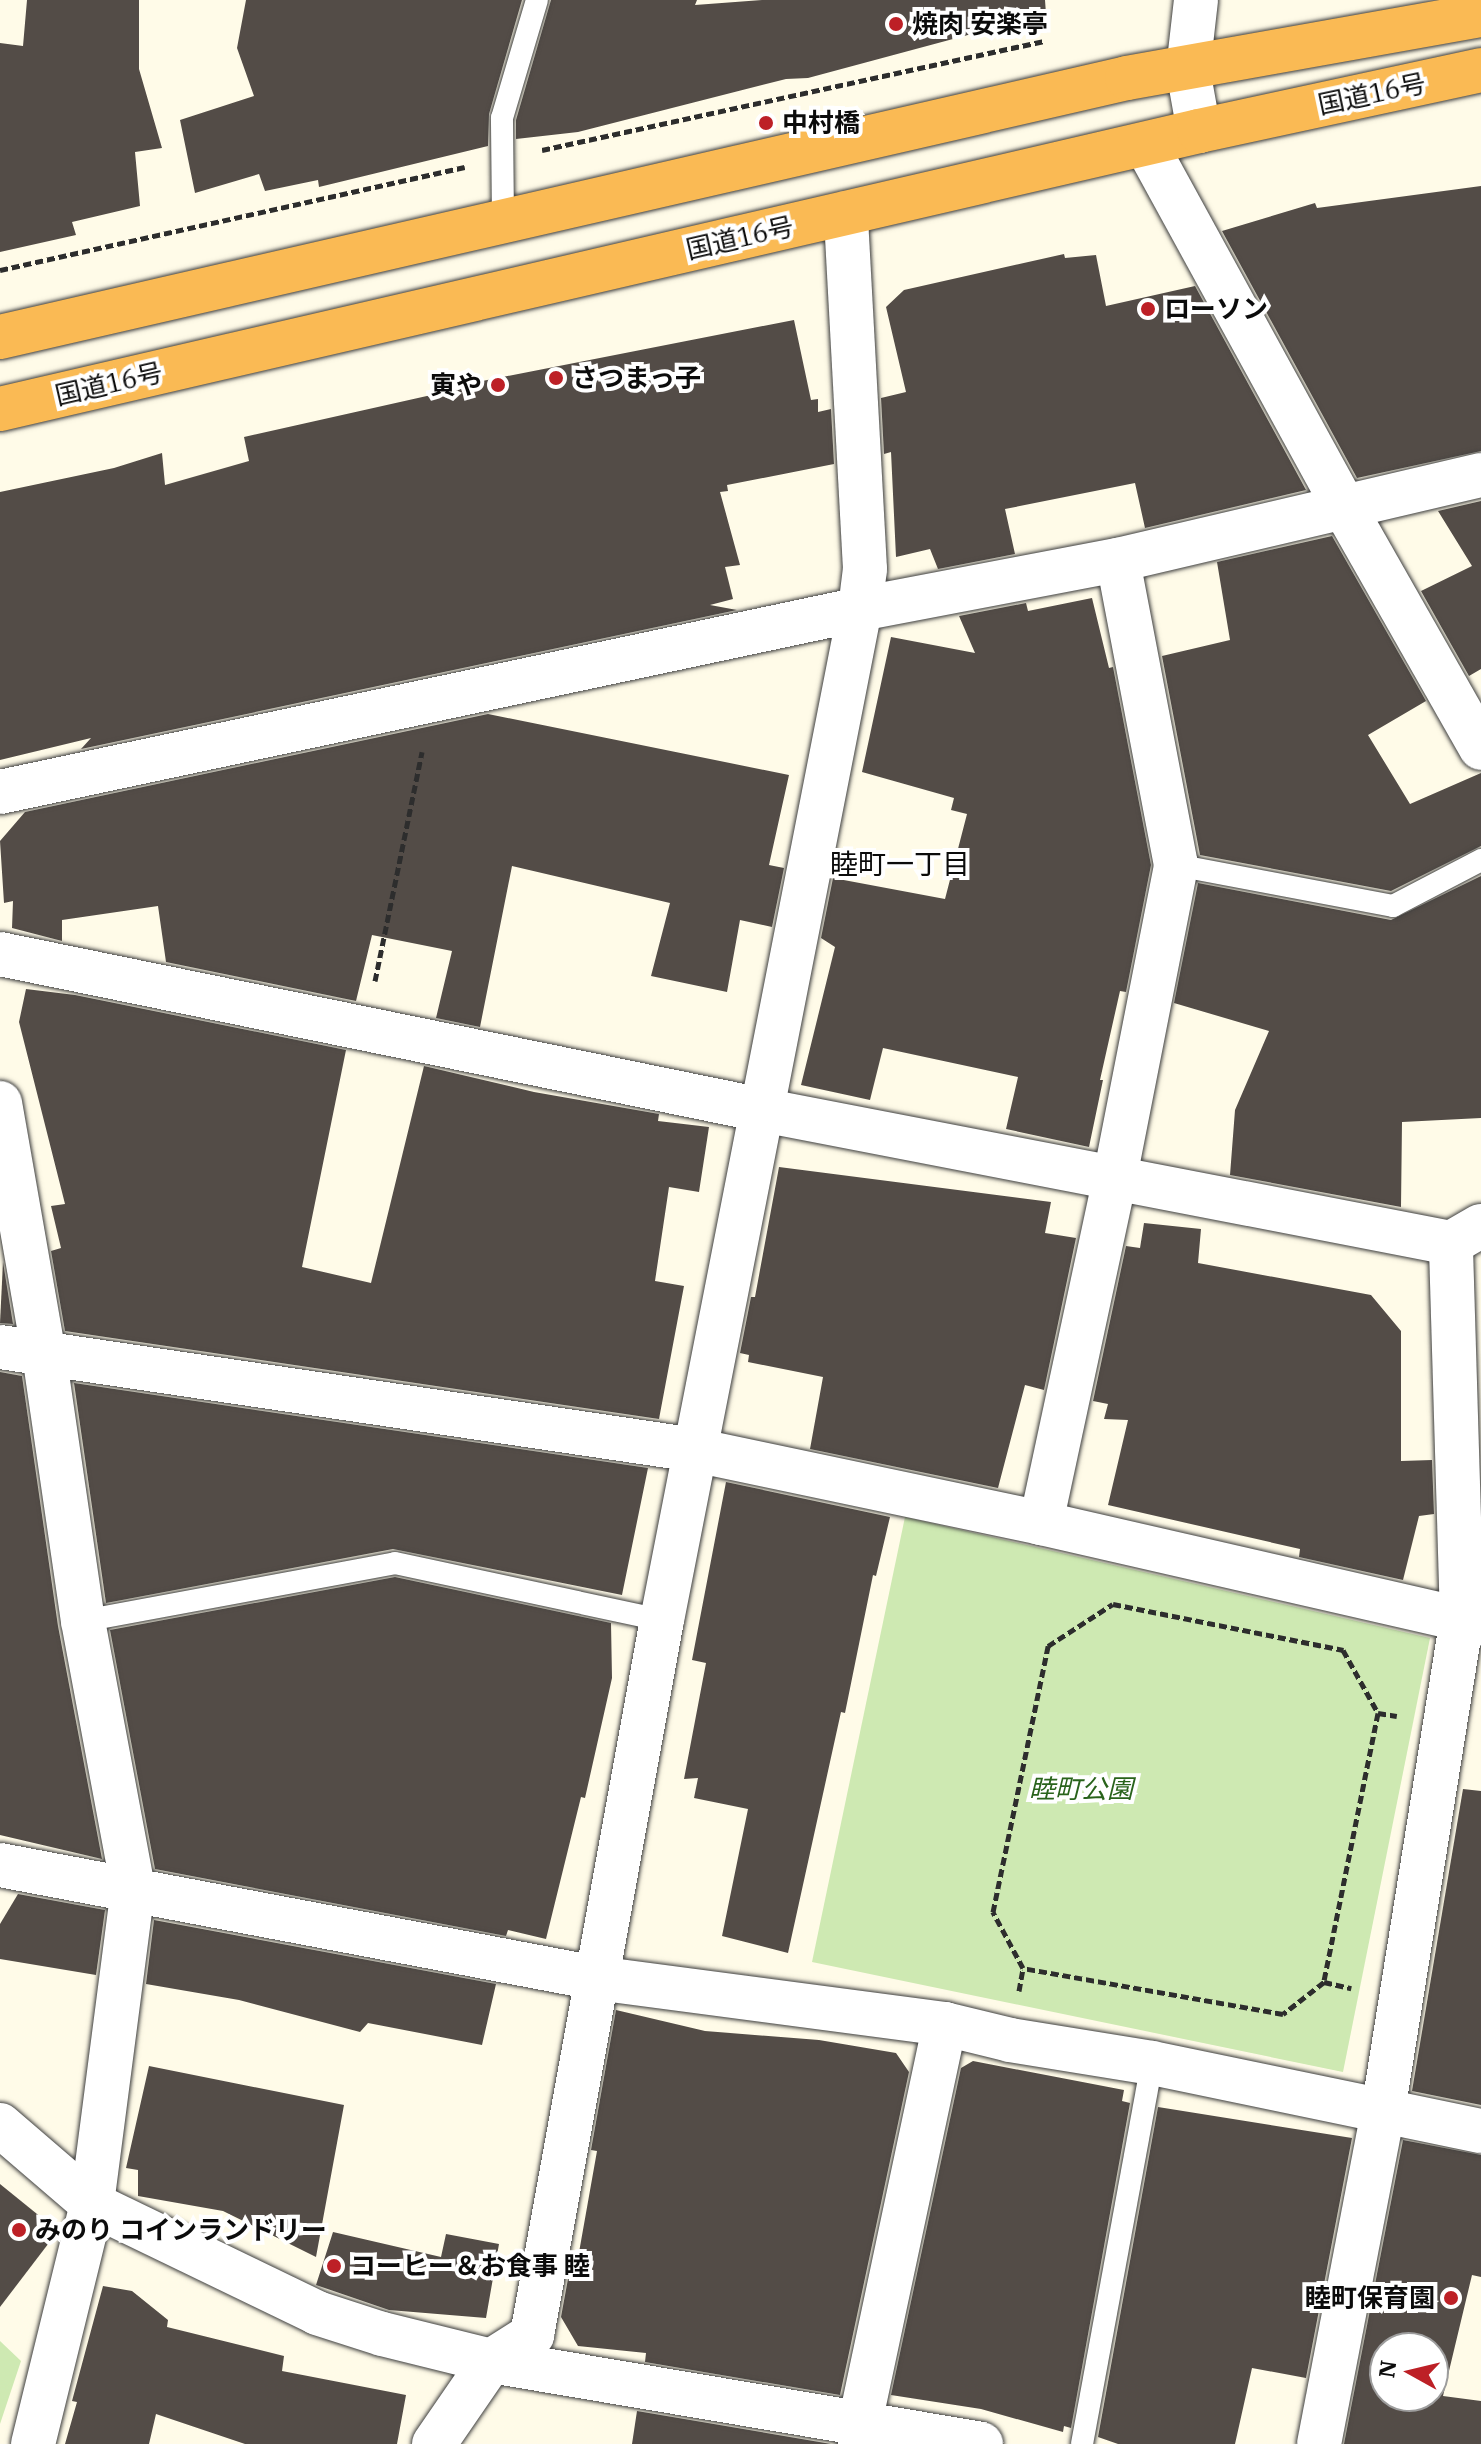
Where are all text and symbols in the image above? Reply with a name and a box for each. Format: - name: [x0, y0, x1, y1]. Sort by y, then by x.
- place label: 焼肉 安楽亭: [912, 8, 1048, 40]
- marker: 焼肉 安楽亭: [887, 15, 905, 33]
- street label: 国道16号: [1315, 67, 1429, 121]
- place label: 中村橋: [782, 107, 860, 139]
- marker: 中村橋: [757, 114, 775, 132]
- street label: 国道16号: [683, 211, 797, 265]
- place label: ローソン: [1164, 293, 1268, 325]
- marker: ローソン: [1139, 300, 1157, 318]
- street label: 国道16号: [52, 357, 166, 411]
- place label: さつまっ子: [572, 362, 702, 394]
- place label: 寅や: [430, 369, 482, 401]
- marker: さつまっ子: [547, 369, 565, 387]
- marker: 寅や: [489, 376, 507, 394]
- district label: 睦町一丁目: [830, 847, 970, 881]
- park label: 睦町公園: [1029, 1773, 1133, 1805]
- place label: みのり コインランドリー: [35, 2214, 327, 2246]
- marker: みのり コインランドリー: [10, 2221, 28, 2239]
- place label: コーヒー＆お食事 睦: [350, 2250, 590, 2282]
- marker: コーヒー＆お食事 睦: [325, 2257, 343, 2275]
- place label: 睦町保育園: [1305, 2282, 1435, 2314]
- marker: 睦町保育園: [1442, 2289, 1460, 2307]
- north arrow: [1369, 2332, 1449, 2412]
- text: N: [1371, 2358, 1402, 2380]

